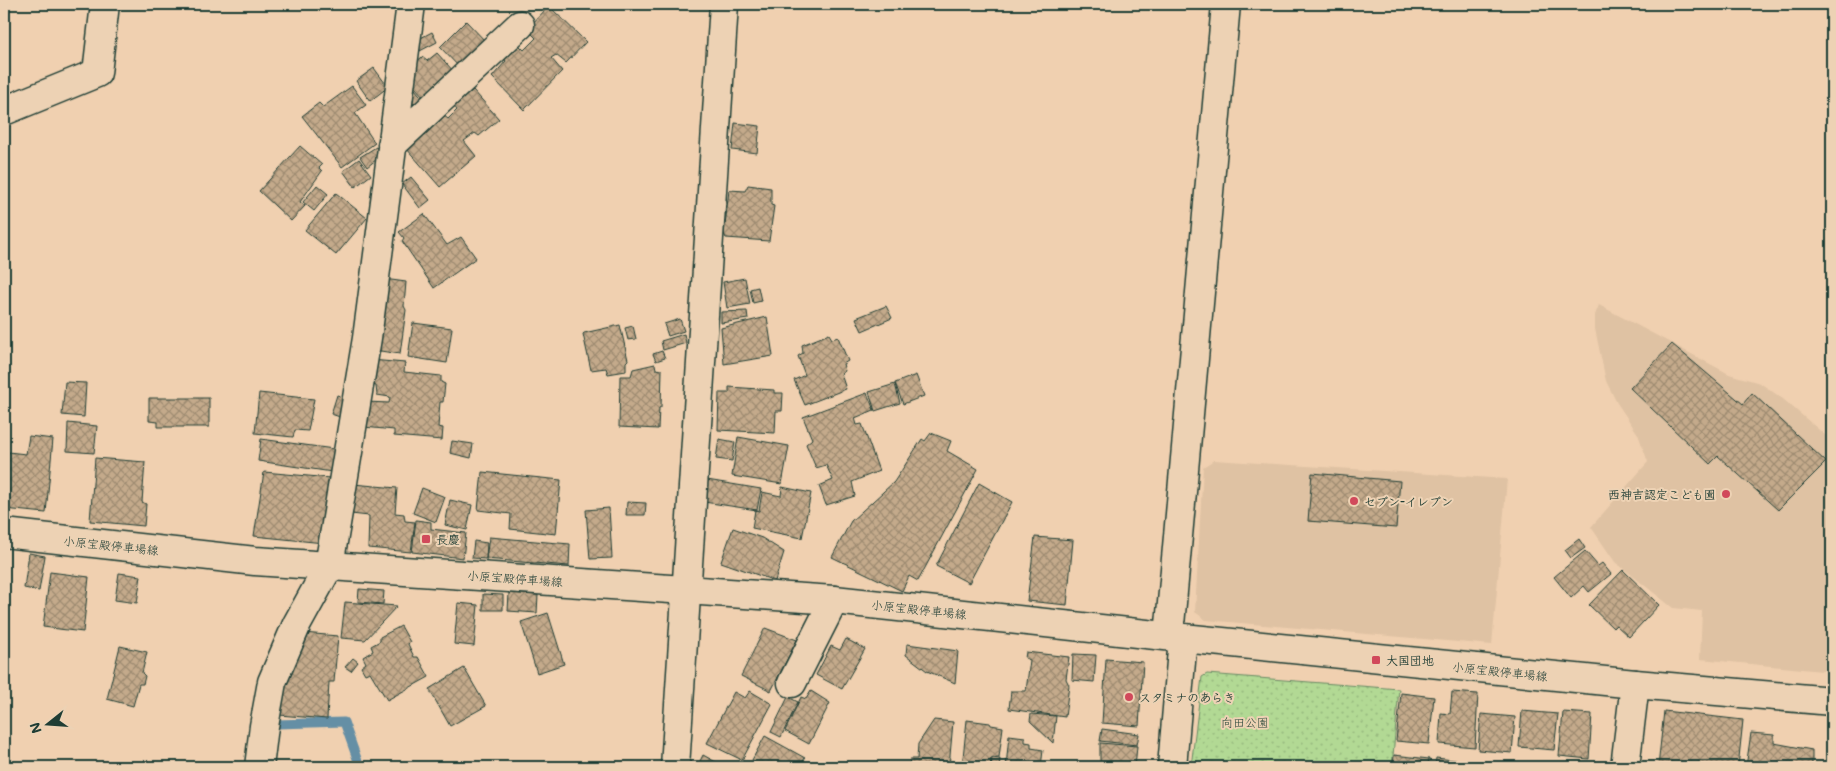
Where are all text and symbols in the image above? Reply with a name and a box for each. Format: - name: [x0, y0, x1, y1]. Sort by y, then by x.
- place label: 西神吉認定こども園: [1608, 486, 1716, 502]
- marker: 西神吉認定こども園: [1720, 488, 1732, 500]
- place label: セブン-イレブン: [1364, 493, 1453, 509]
- marker: セブン-イレブン: [1348, 495, 1360, 507]
- place label: 長慶: [436, 531, 460, 547]
- street label: 小原宝殿停車場線: [62, 532, 160, 558]
- marker: 長慶: [420, 533, 432, 545]
- street label: 小原宝殿停車場線: [467, 567, 563, 589]
- street label: 小原宝殿停車場線: [870, 596, 968, 622]
- place label: 大国団地: [1386, 652, 1434, 668]
- marker: 大国団地: [1370, 654, 1382, 666]
- street label: 小原宝殿停車場線: [1451, 658, 1549, 684]
- place label: スタミナのあらき: [1139, 689, 1235, 705]
- marker: スタミナのあらき: [1123, 691, 1135, 703]
- north arrow: [22, 698, 72, 748]
- park label: 向田公園: [1221, 714, 1269, 730]
- text: N: [24, 720, 46, 736]

